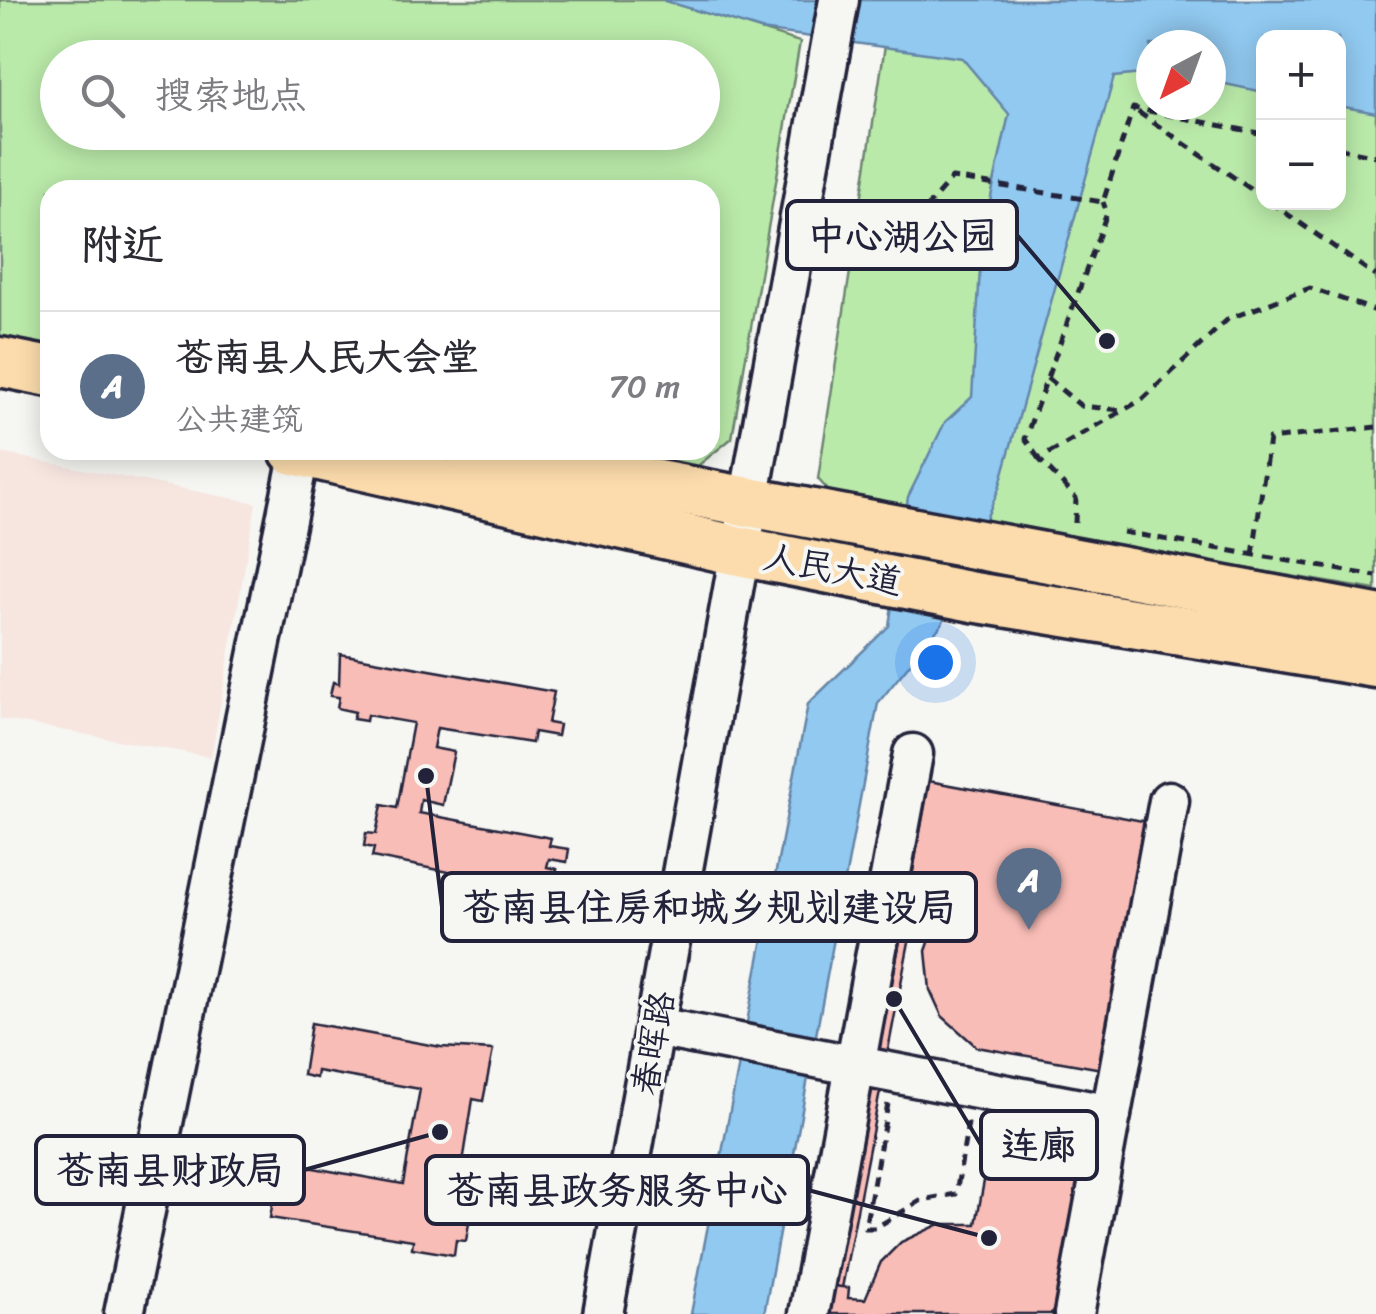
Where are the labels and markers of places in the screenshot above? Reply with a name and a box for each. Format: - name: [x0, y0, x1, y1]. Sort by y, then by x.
- callout: 中心湖公园: [787, 201, 1017, 269]
- pin: A: [996, 848, 1062, 930]
- callout: 苍南县住房和城乡规划建设局: [442, 873, 976, 941]
- callout: 连廊: [981, 1111, 1097, 1179]
- callout: 苍南县财政局: [36, 1136, 304, 1204]
- callout: 苍南县政务服务中心: [426, 1156, 808, 1224]

